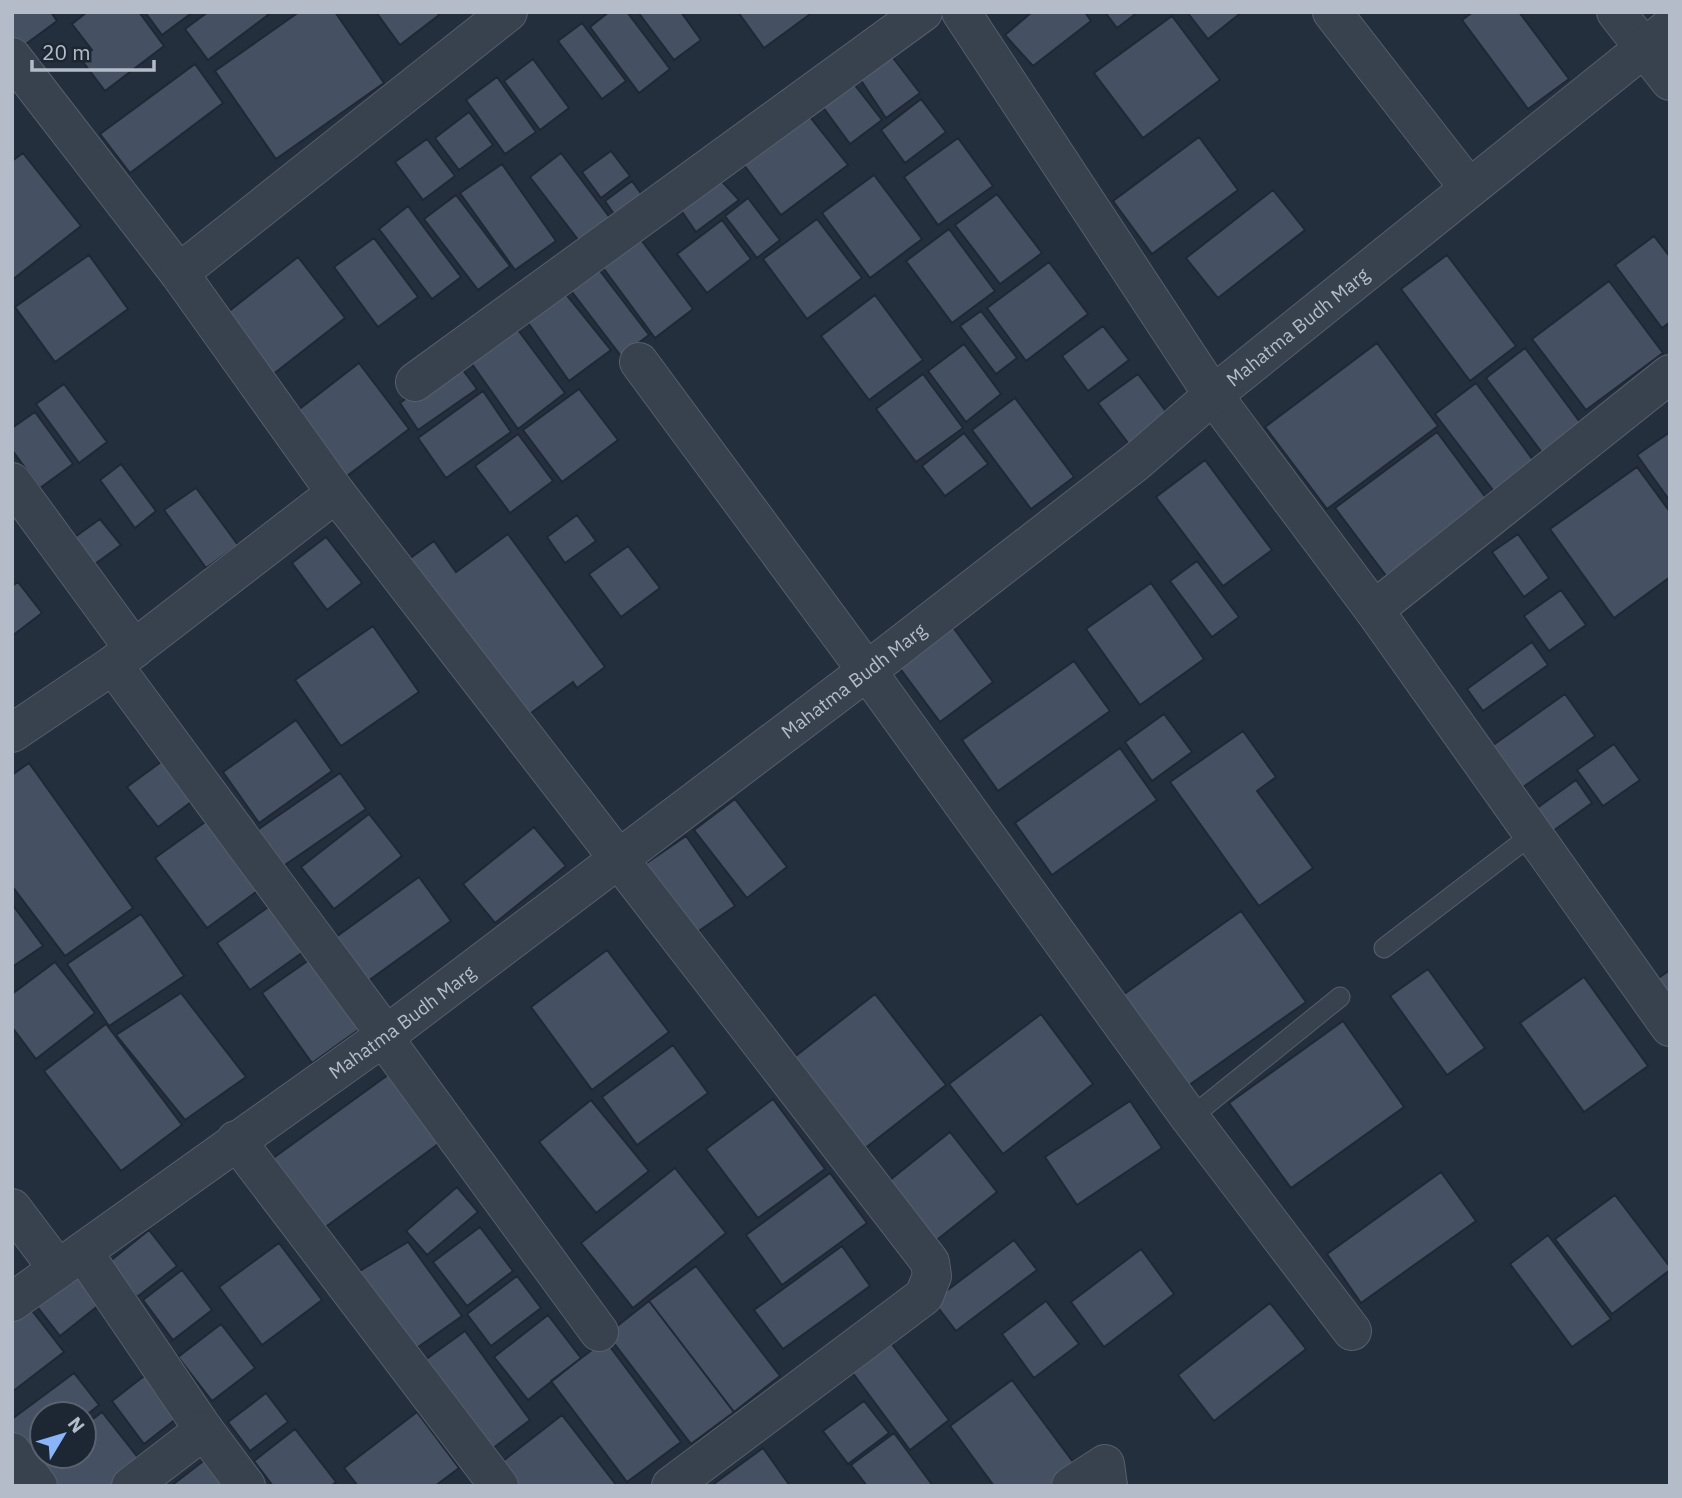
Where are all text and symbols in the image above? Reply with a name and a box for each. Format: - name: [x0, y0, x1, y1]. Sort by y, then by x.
- scale bar: [32, 28, 154, 72]
- text: 20 m: [42, 38, 91, 66]
- street label: Mahatma Budh Marg: [1221, 262, 1374, 392]
- street label: Mahatma Budh Marg: [776, 618, 931, 744]
- street label: Mahatma Budh Marg: [324, 960, 480, 1084]
- north arrow: [28, 1400, 98, 1470]
- text: N: [63, 1412, 90, 1437]

